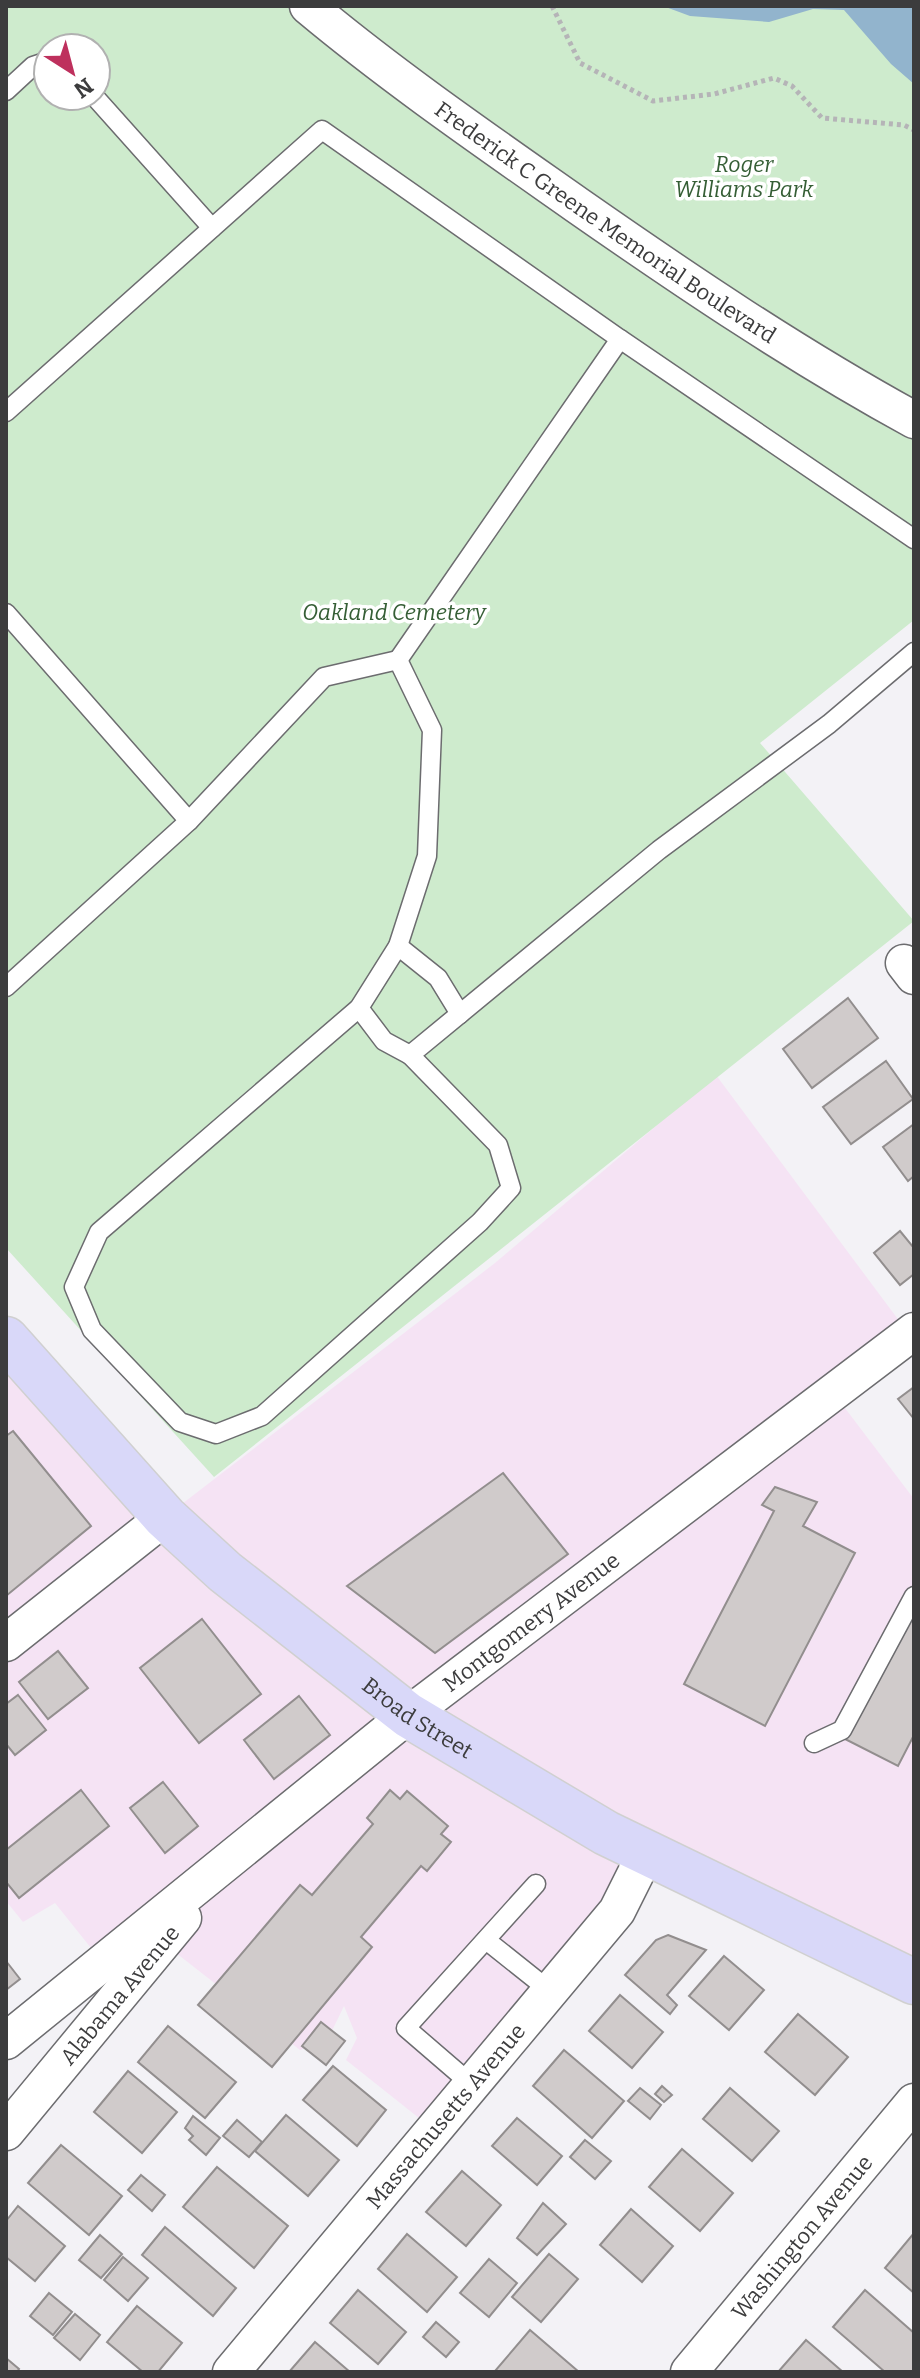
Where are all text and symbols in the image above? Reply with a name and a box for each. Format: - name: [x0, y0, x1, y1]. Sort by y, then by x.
- north arrow: [32, 32, 112, 112]
- text: N: [69, 72, 98, 104]
- street label: Frederick C Greene Memorial Boulevard: [430, 95, 781, 349]
- park label: Roger Williams Park: [675, 151, 814, 203]
- park label: Oakland Cemetery: [302, 599, 488, 626]
- street label: Montgomery Avenue: [437, 1546, 625, 1697]
- street label: Broad Street: [357, 1671, 478, 1764]
- street label: Alabama Avenue: [54, 1920, 185, 2070]
- street label: Massachusetts Avenue: [360, 2018, 531, 2214]
- street label: Washington Avenue: [725, 2149, 878, 2324]

